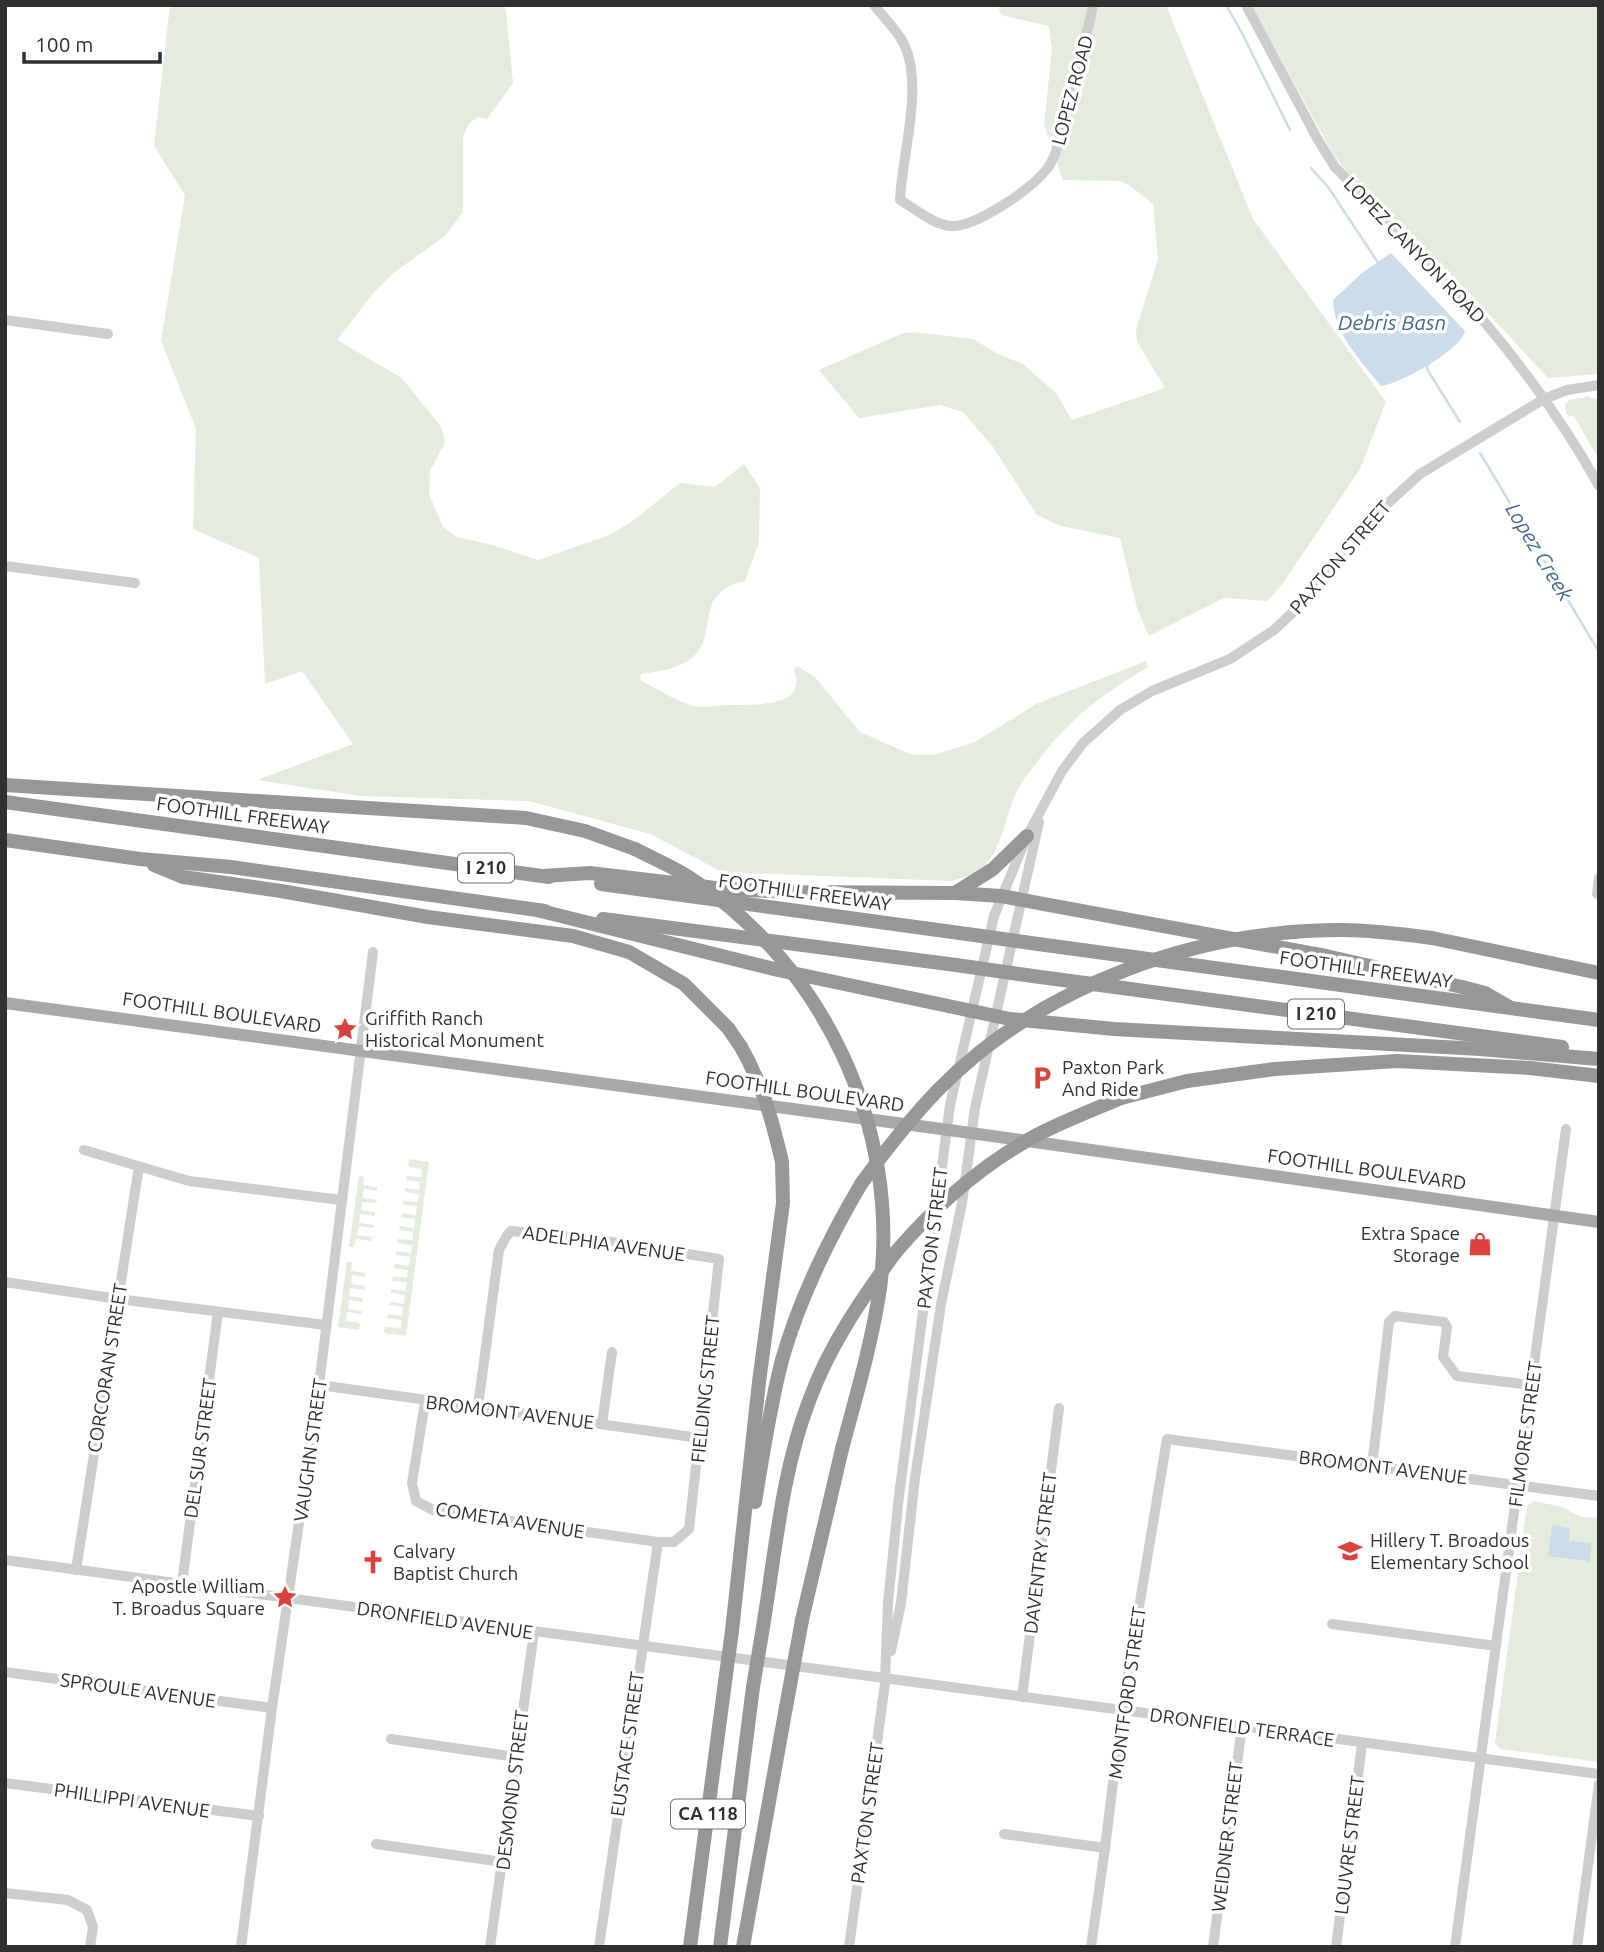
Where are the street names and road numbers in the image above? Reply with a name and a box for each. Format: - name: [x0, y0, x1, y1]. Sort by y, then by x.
- street label: LOPEZ ROAD: [1047, 33, 1097, 147]
- street label: LOPEZ CANYON ROAD: [1340, 173, 1490, 327]
- street label: PAXTON STREET: [1285, 496, 1395, 618]
- street label: FOOTHILL FREEWAY: [155, 792, 331, 838]
- road number: I 210: [458, 854, 514, 882]
- street label: FOOTHILL FREEWAY: [717, 869, 893, 915]
- street label: FOOTHILL FREEWAY: [1278, 946, 1454, 992]
- street label: FOOTHILL BOULEVARD: [121, 987, 323, 1037]
- road number: I 210: [1288, 1000, 1344, 1028]
- street label: FOOTHILL BOULEVARD: [704, 1066, 906, 1116]
- street label: FOOTHILL BOULEVARD: [1266, 1144, 1468, 1194]
- street label: PAXTON STREET: [912, 1166, 952, 1310]
- street label: ADELPHIA AVENUE: [521, 1221, 687, 1265]
- street label: CORCORAN STREET: [83, 1281, 131, 1454]
- street label: FIELDING STREET: [686, 1314, 724, 1464]
- street label: FILMORE STREET: [1504, 1359, 1546, 1508]
- street label: DEL SUR STREET: [179, 1376, 221, 1520]
- street label: VAUGHN STREET: [289, 1377, 331, 1523]
- street label: BROMONT AVENUE: [424, 1391, 596, 1433]
- street label: BROMONT AVENUE: [1297, 1446, 1469, 1488]
- street label: DAVENTRY STREET: [1019, 1471, 1061, 1635]
- street label: COMETA AVENUE: [434, 1497, 586, 1543]
- street label: DRONFIELD AVENUE: [355, 1597, 535, 1643]
- street label: MONTFORD STREET: [1104, 1605, 1150, 1781]
- street label: SPROULE AVENUE: [59, 1668, 217, 1712]
- street label: EUSTACE STREET: [606, 1670, 648, 1818]
- street label: DRONFIELD TERRACE: [1148, 1703, 1336, 1751]
- street label: DESMOND STREET: [491, 1708, 533, 1871]
- street label: PAXTON STREET: [846, 1740, 888, 1885]
- street label: WEIDNER STREET: [1207, 1760, 1247, 1913]
- street label: LOUVRE STREET: [1330, 1774, 1368, 1916]
- street label: PHILLIPPI AVENUE: [53, 1778, 211, 1822]
- road number: CA 118: [671, 1800, 745, 1828]

